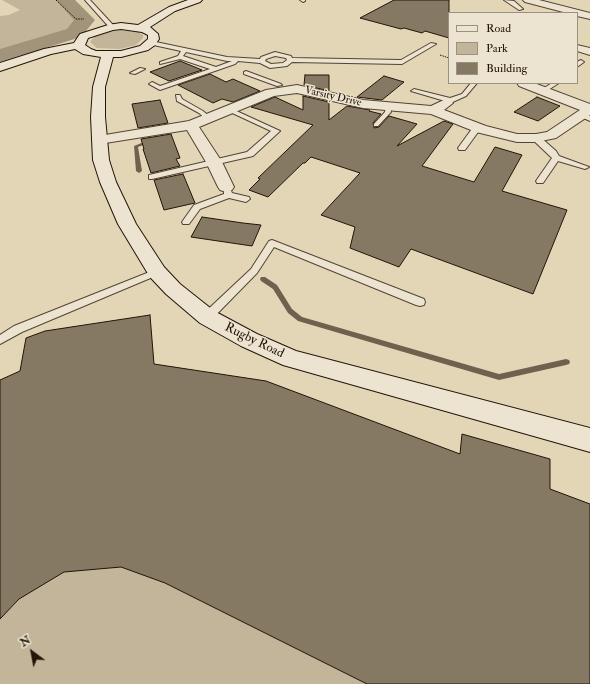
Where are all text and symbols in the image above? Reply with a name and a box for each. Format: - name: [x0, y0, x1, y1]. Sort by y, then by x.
- legend: [448, 12, 578, 84]
- text: Road: [486, 21, 511, 36]
- text: Park: [486, 41, 508, 56]
- text: Building: [486, 61, 527, 76]
- street label: Varsity Drive: [303, 84, 363, 110]
- street label: Rugby Road: [222, 320, 286, 362]
- north arrow: [12, 632, 52, 672]
- text: N: [18, 633, 33, 650]

